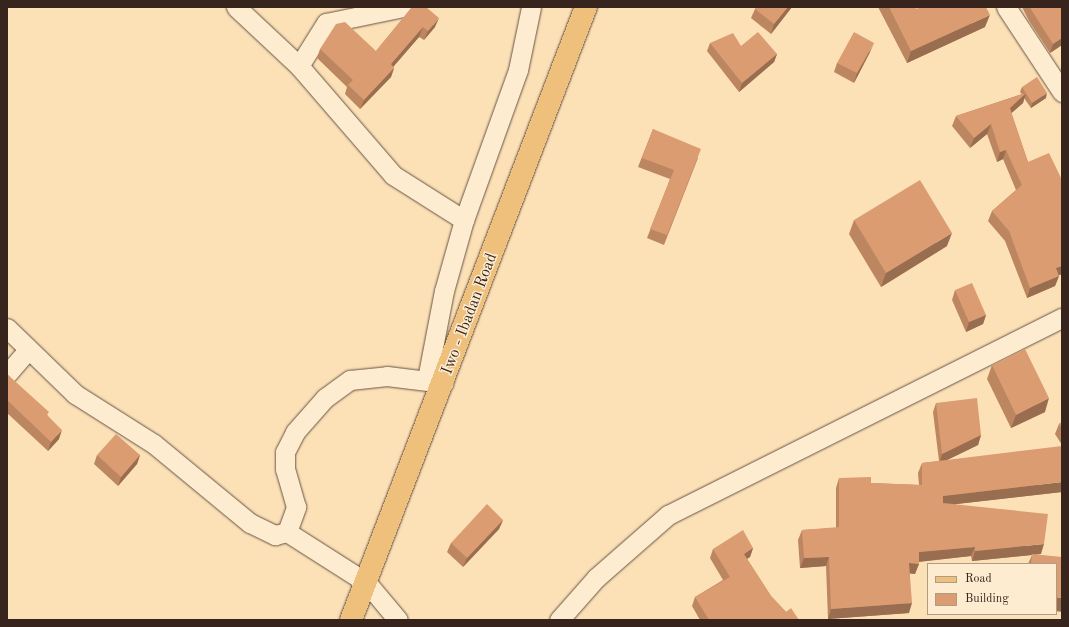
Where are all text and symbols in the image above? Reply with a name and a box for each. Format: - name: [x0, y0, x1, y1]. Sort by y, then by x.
- street label: Iwo - Ibadan Road: [438, 251, 502, 377]
- legend: [927, 563, 1057, 615]
- text: Road: [965, 573, 992, 585]
- text: Building: [965, 593, 1009, 605]

